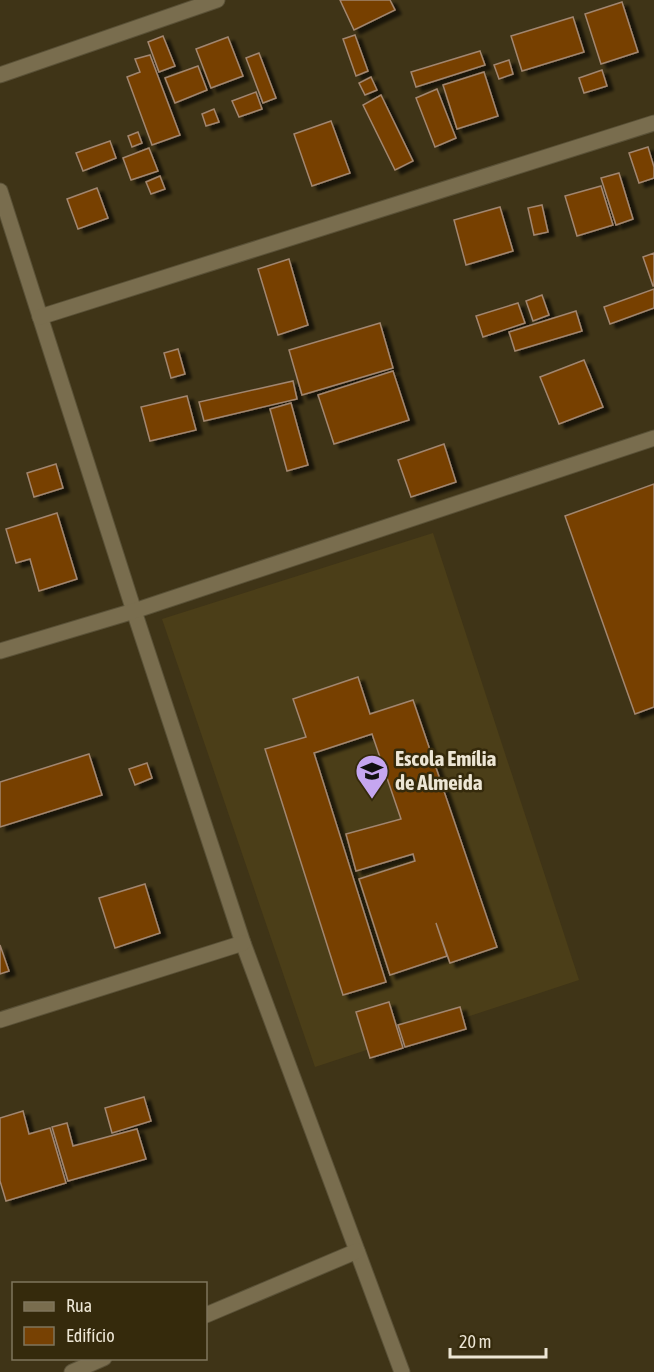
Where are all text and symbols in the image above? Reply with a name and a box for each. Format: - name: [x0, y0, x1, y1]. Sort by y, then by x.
- place label: Escola Emília de Almeida: [395, 746, 496, 794]
- school or university icon: Escola Emília de Almeida: [354, 753, 390, 800]
- legend: [12, 1282, 207, 1360]
- text: Rua: [66, 1295, 92, 1316]
- scale bar: [450, 1321, 546, 1359]
- text: Edifício: [66, 1325, 115, 1346]
- text: 20 m: [459, 1331, 491, 1352]

